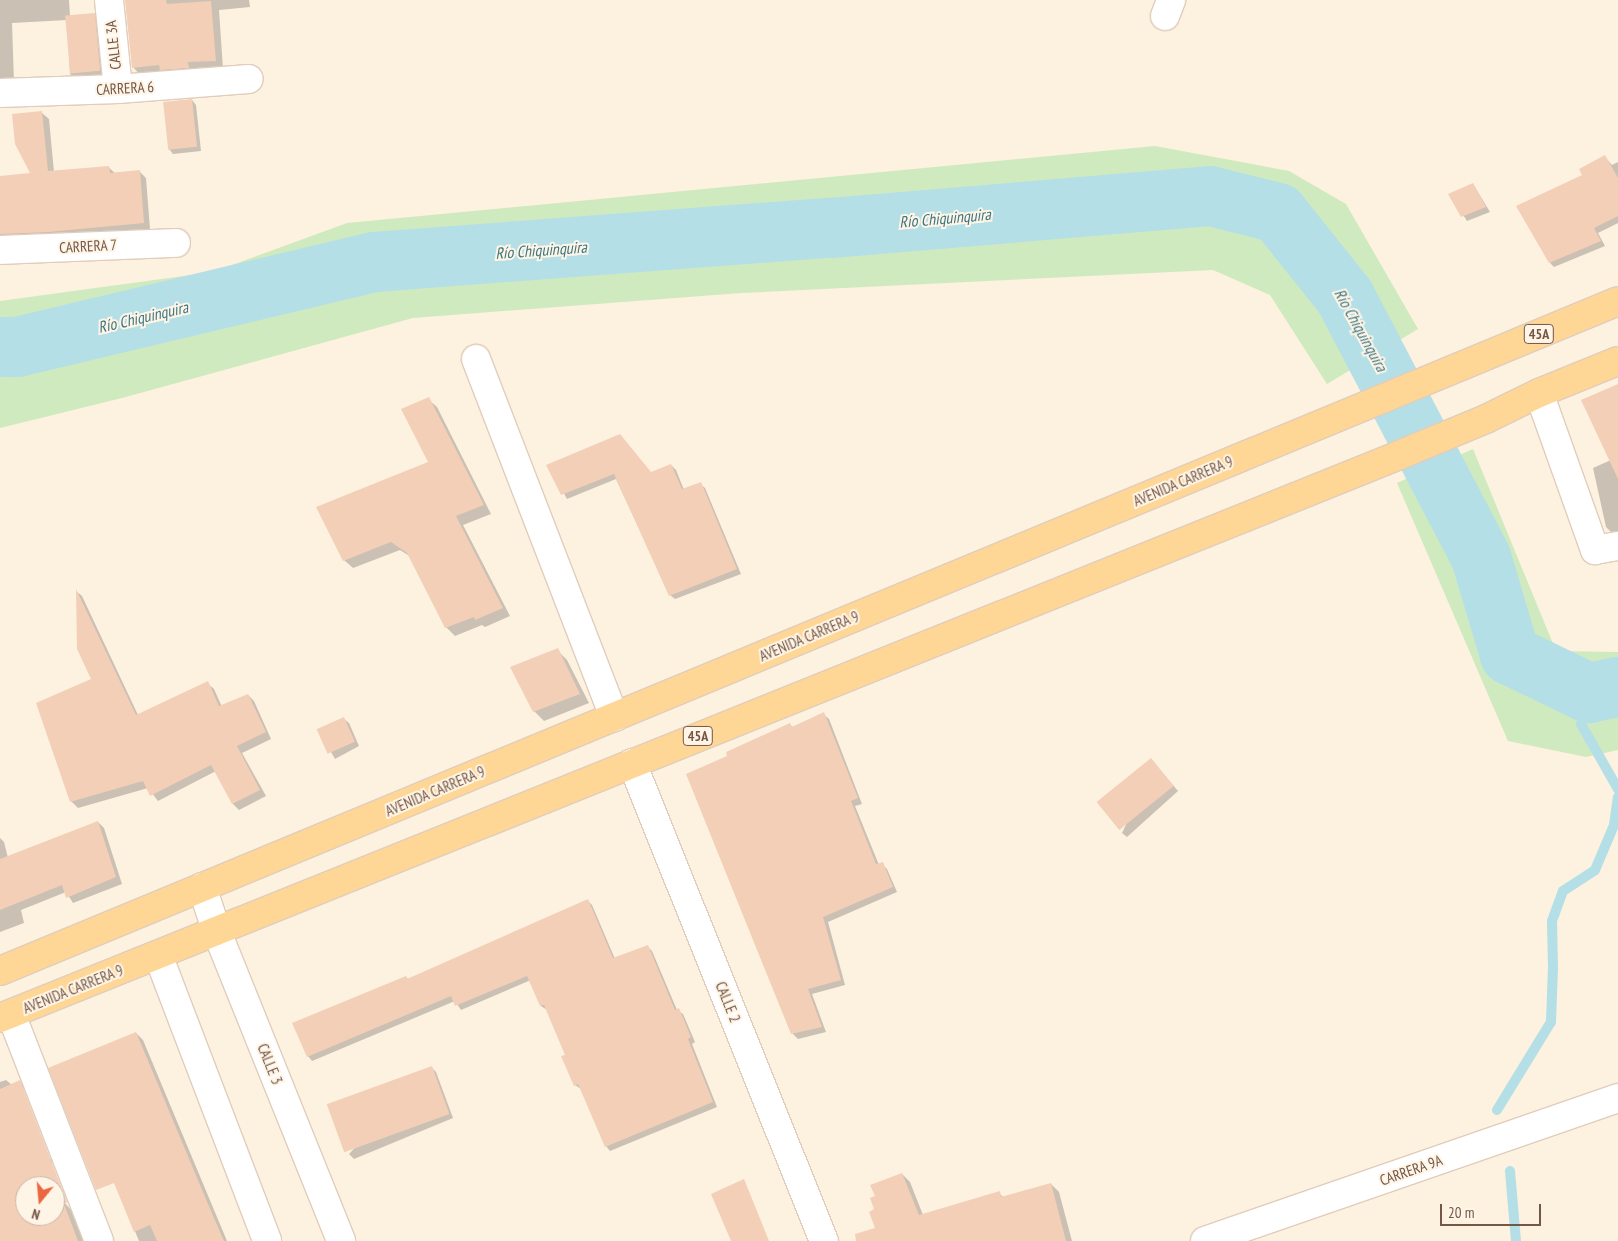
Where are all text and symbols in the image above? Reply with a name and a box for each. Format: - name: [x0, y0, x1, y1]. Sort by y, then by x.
- street label: CALLE 3A: [101, 19, 125, 71]
- street label: CARRERA 6: [95, 77, 155, 99]
- water label: Río Chiquinquira: [898, 204, 992, 232]
- street label: CARRERA 7: [58, 235, 118, 257]
- water label: Río Chiquinquira: [495, 237, 587, 263]
- water label: Río Chiquinquira: [1330, 285, 1392, 375]
- water label: Río Chiquinquira: [96, 297, 190, 337]
- road number: 45A: [1523, 322, 1555, 346]
- street label: AVENIDA CARRERA 9: [1130, 452, 1236, 510]
- street label: AVENIDA CARRERA 9: [756, 607, 862, 665]
- road number: 45A: [682, 724, 714, 748]
- street label: AVENIDA CARRERA 9: [382, 762, 488, 820]
- street label: AVENIDA CARRERA 9: [20, 961, 126, 1017]
- street label: CALLE 2: [712, 979, 744, 1025]
- street label: CALLE 3: [254, 1041, 286, 1087]
- street label: CARRERA 9A: [1377, 1151, 1445, 1189]
- north arrow: [15, 1176, 65, 1226]
- scale bar: [1443, 1194, 1544, 1226]
- text: 20 m: [1448, 1203, 1474, 1222]
- text: N: [30, 1205, 42, 1224]

